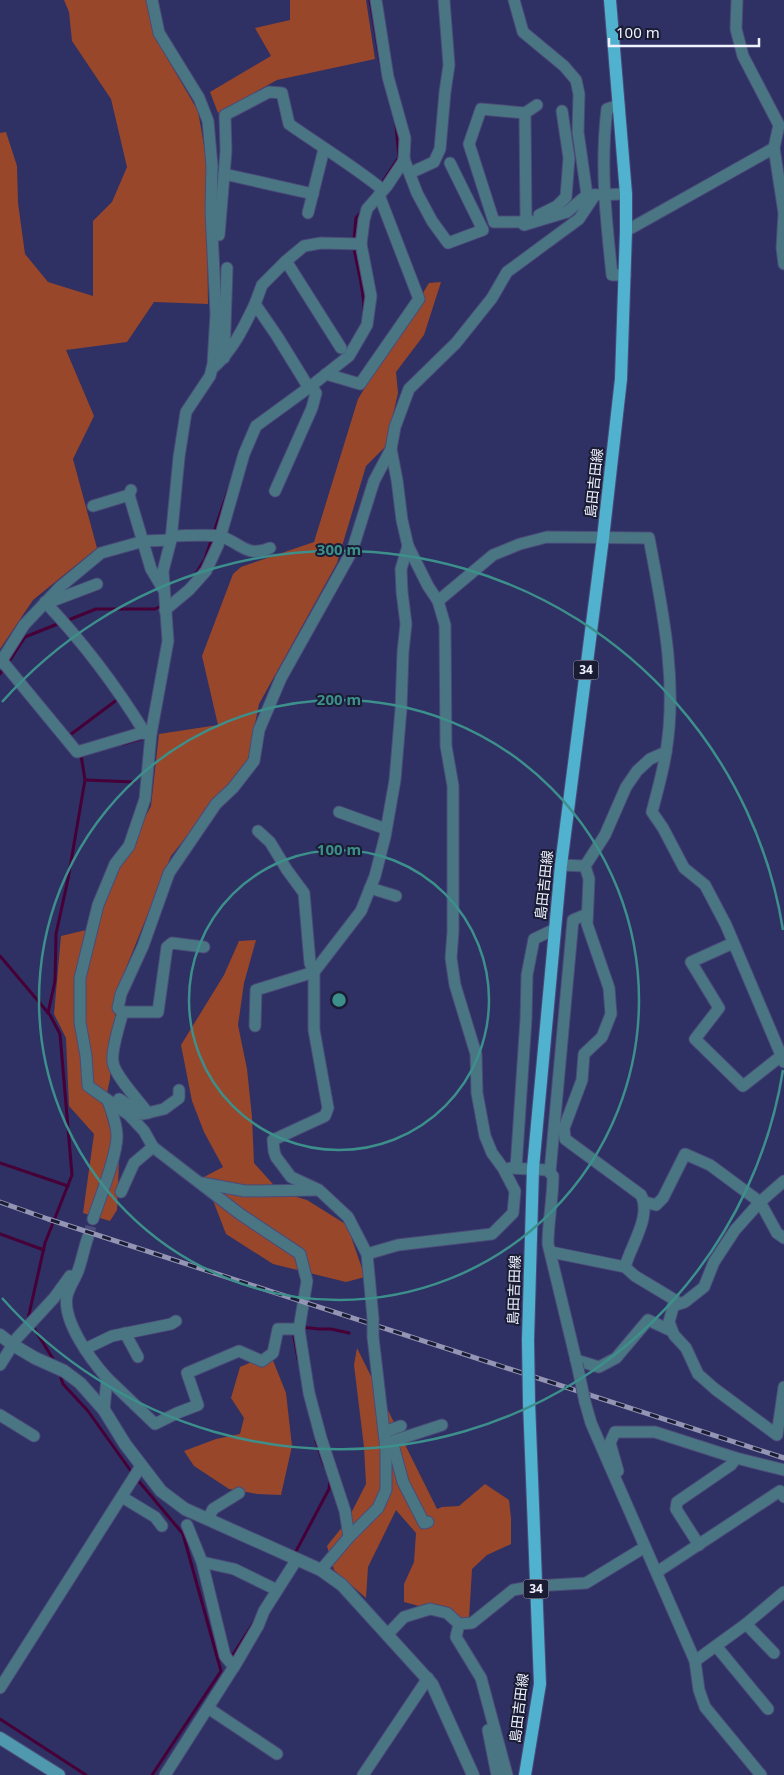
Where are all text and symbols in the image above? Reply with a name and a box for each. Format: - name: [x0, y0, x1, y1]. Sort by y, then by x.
- scale bar: [609, 15, 759, 47]
- text: 100 m: [616, 22, 660, 42]
- street label: 島田吉田線: [580, 447, 607, 519]
- text: 300 m: [317, 539, 361, 559]
- road number: 34: [574, 660, 598, 680]
- text: 200 m: [317, 689, 361, 709]
- text: 100 m: [317, 839, 361, 859]
- street label: 島田吉田線: [530, 849, 557, 921]
- centre of rings: [330, 991, 348, 1009]
- street label: 島田吉田線: [503, 1255, 524, 1325]
- road number: 34: [524, 1580, 548, 1598]
- street label: 島田吉田線: [505, 1672, 532, 1744]

